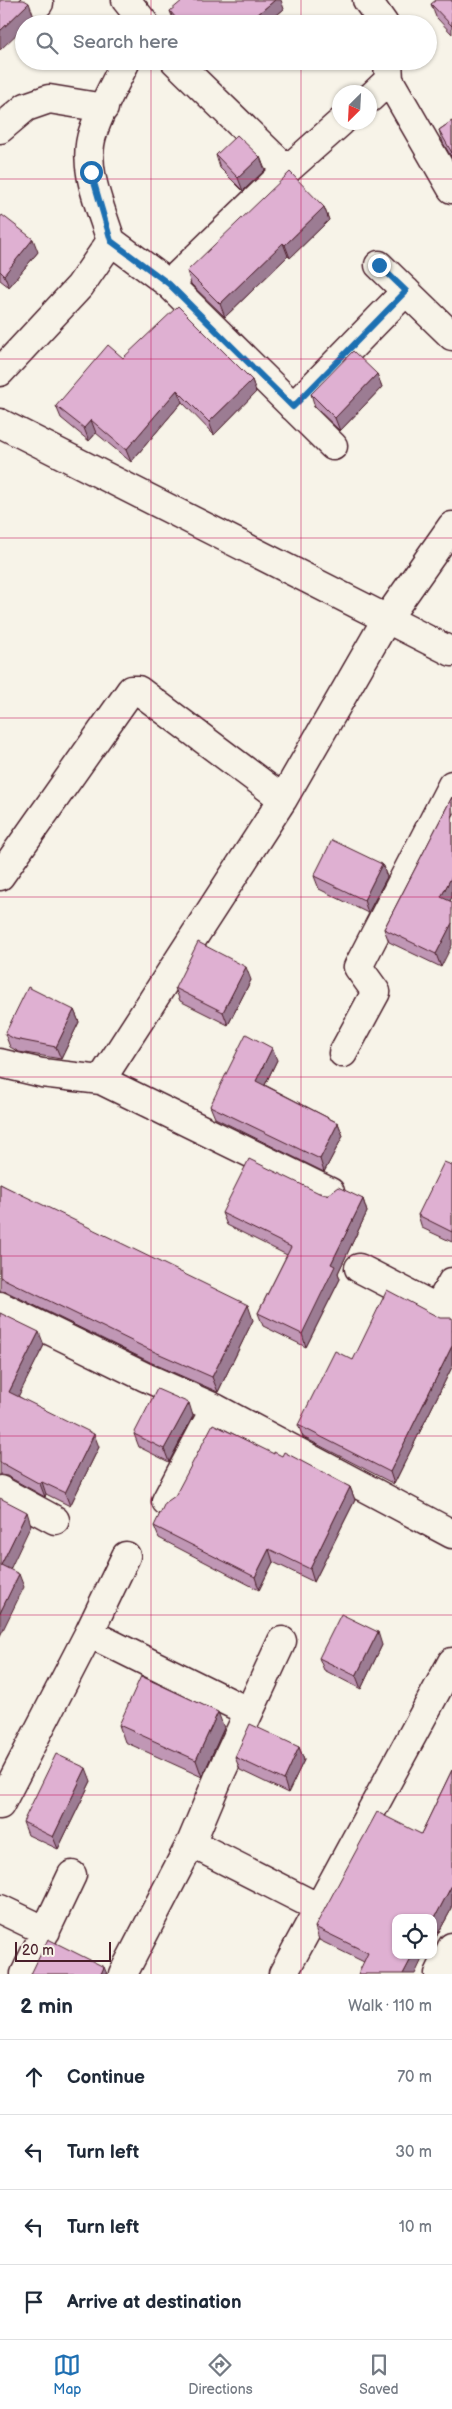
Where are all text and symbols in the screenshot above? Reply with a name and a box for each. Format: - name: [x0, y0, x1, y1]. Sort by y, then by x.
- search box: [15, 15, 437, 70]
- icon: search: [33, 29, 61, 57]
- text: Search here: [73, 31, 178, 54]
- north arrow: [332, 85, 377, 130]
- route start: [80, 161, 103, 184]
- route end: [368, 254, 391, 277]
- map controls: [392, 1914, 437, 1959]
- button: locate: [392, 1914, 437, 1959]
- scale bar: [15, 1939, 111, 1962]
- text: 20 m: [22, 1942, 54, 1959]
- text: 2 min: [20, 1994, 73, 2019]
- text: Walk · 110 m: [348, 1997, 432, 2016]
- icon: ahead: [20, 2063, 48, 2091]
- text: Continue: [67, 2066, 145, 2089]
- text: 70 m: [397, 2068, 432, 2087]
- icon: left: [20, 2138, 48, 2166]
- text: Turn left: [67, 2141, 139, 2164]
- text: 30 m: [395, 2143, 432, 2162]
- icon: left: [20, 2213, 48, 2241]
- text: Turn left: [67, 2216, 139, 2239]
- text: 10 m: [399, 2218, 432, 2237]
- icon: arrive: [20, 2288, 48, 2316]
- text: Arrive at destination: [67, 2291, 242, 2314]
- tab: Map: [53, 2351, 82, 2398]
- tab: Directions: [188, 2351, 253, 2398]
- tab: Saved: [359, 2351, 399, 2398]

